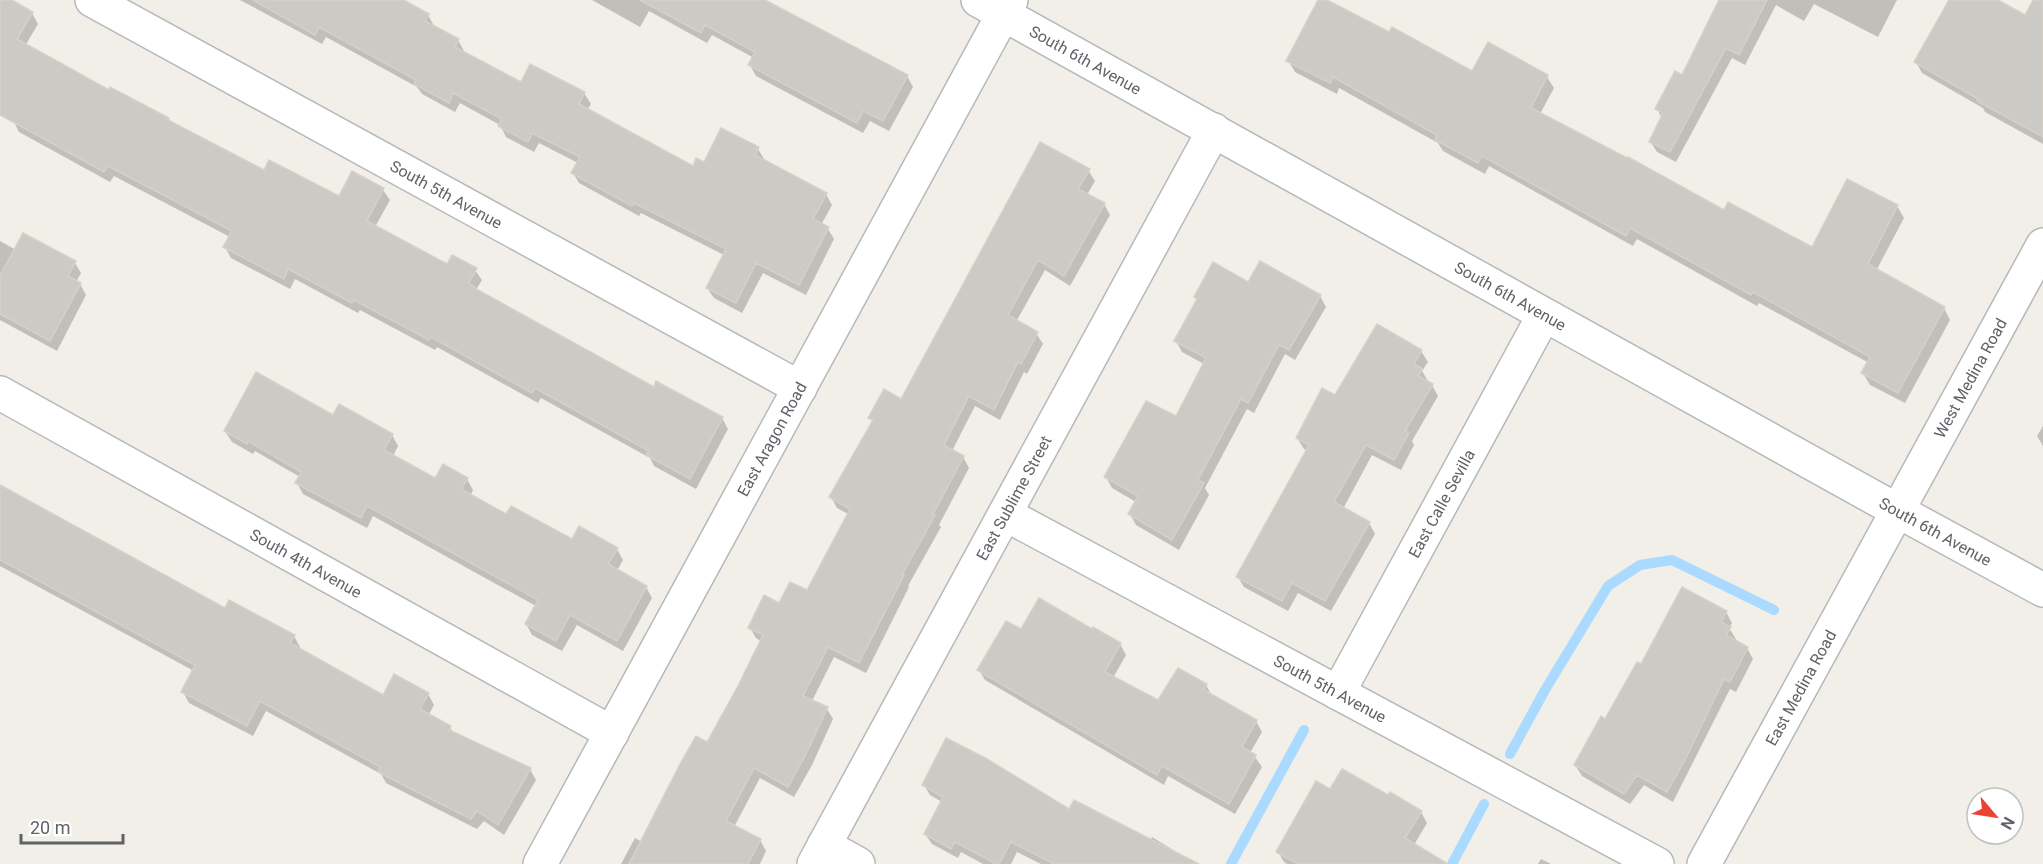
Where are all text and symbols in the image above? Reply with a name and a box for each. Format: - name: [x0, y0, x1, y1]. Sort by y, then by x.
- street label: South 6th Avenue: [1026, 21, 1145, 98]
- street label: South 5th Avenue: [387, 156, 506, 232]
- street label: South 6th Avenue: [1451, 257, 1570, 334]
- street label: West Medina Road: [1930, 315, 2011, 441]
- street label: East Aragon Road: [733, 379, 810, 499]
- street label: East Sublime Street: [972, 432, 1055, 563]
- street label: East Calle Sevilla: [1404, 446, 1479, 561]
- street label: South 6th Avenue: [1876, 493, 1995, 570]
- street label: South 4th Avenue: [247, 524, 365, 602]
- street label: East Medina Road: [1761, 627, 1840, 749]
- street label: South 5th Avenue: [1271, 651, 1390, 726]
- north arrow: [1965, 786, 2025, 846]
- scale bar: [21, 807, 123, 845]
- text: N: [1997, 813, 2019, 833]
- text: 20 m: [30, 817, 70, 838]

